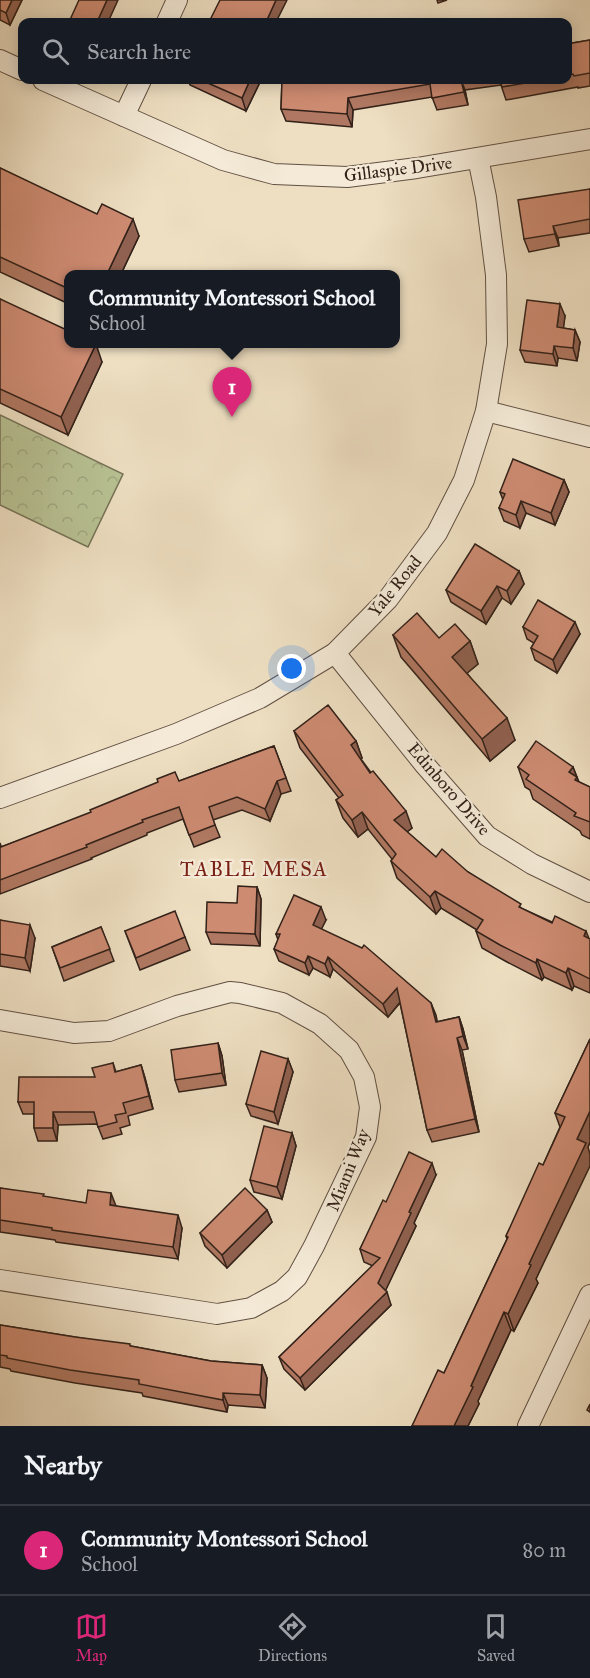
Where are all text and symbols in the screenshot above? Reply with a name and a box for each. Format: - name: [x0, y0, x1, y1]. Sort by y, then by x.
- search box: [18, 18, 572, 84]
- icon: search: [39, 35, 72, 68]
- text: Search here: [87, 38, 191, 65]
- street label: Gillaspie Drive: [343, 151, 453, 187]
- popup: [64, 270, 400, 348]
- text: Community Montessori School: [89, 284, 375, 311]
- text: School: [89, 311, 146, 335]
- pin: 1: [212, 368, 252, 417]
- street label: Yale Road: [364, 551, 426, 621]
- your location: [277, 654, 306, 683]
- street label: Edinboro Drive: [403, 738, 495, 840]
- district label: TABLE MESA: [180, 857, 328, 881]
- street label: Miami Way: [321, 1125, 375, 1214]
- text: Nearby: [24, 1449, 102, 1481]
- text: Community Montessori School: [81, 1525, 368, 1552]
- text: 1: [40, 1538, 47, 1562]
- text: 80 m: [523, 1538, 566, 1562]
- text: School: [81, 1552, 138, 1576]
- tab: Map: [75, 1610, 108, 1665]
- tab: Directions: [258, 1610, 327, 1665]
- tab: Saved: [477, 1610, 515, 1665]

